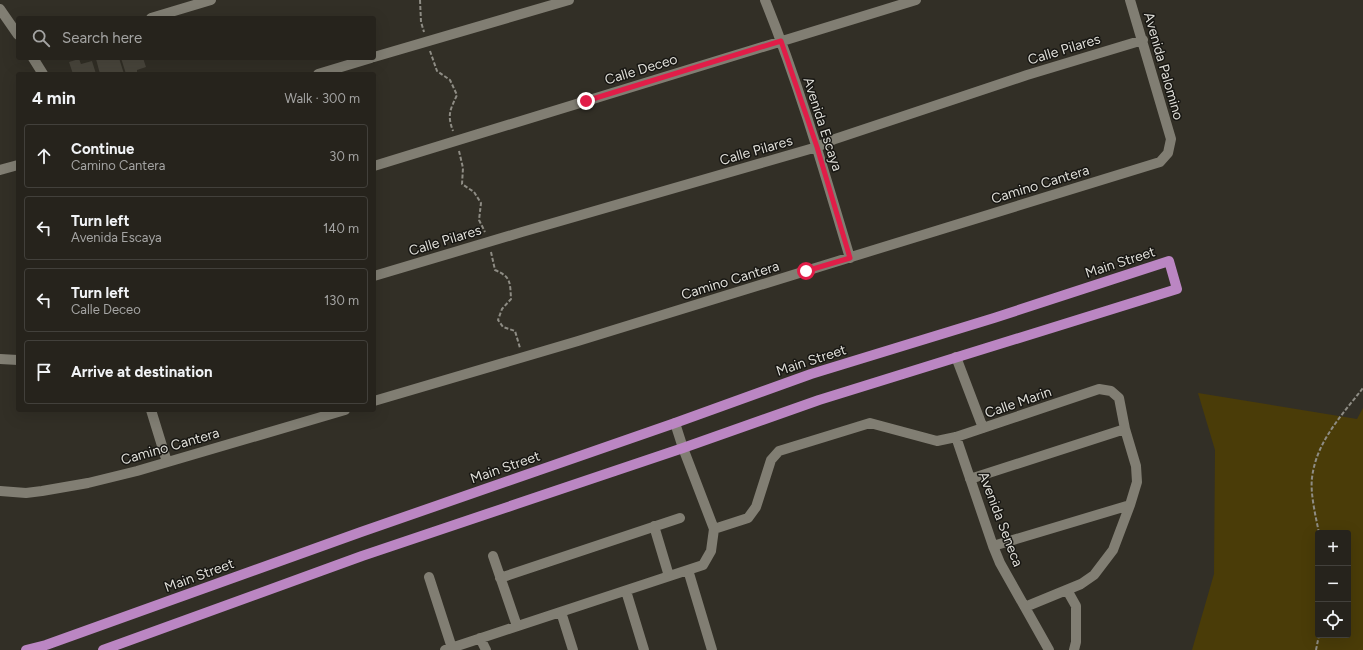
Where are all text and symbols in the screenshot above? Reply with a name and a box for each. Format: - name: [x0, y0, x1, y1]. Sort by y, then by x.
- street label: Avenida Palomino: [1140, 10, 1187, 122]
- search box: [16, 16, 376, 60]
- icon: search: [30, 27, 52, 49]
- text: Search here: [62, 29, 142, 47]
- street label: Calle Pilares: [1026, 30, 1102, 69]
- street label: Calle Deceo: [603, 50, 680, 89]
- street label: Avenida Escaya: [799, 75, 846, 173]
- text: 4 min: [32, 88, 76, 108]
- text: Walk · 300 m: [285, 91, 360, 106]
- route end: [577, 92, 595, 110]
- street label: Calle Pilares: [718, 132, 795, 169]
- text: Continue: [71, 140, 134, 158]
- icon: ahead: [33, 145, 55, 167]
- text: 30 m: [329, 149, 359, 164]
- text: Camino Cantera: [71, 158, 165, 173]
- street label: Camino Cantera: [989, 161, 1091, 207]
- text: Turn left: [71, 212, 129, 230]
- icon: left: [33, 217, 55, 239]
- text: 140 m: [323, 221, 359, 236]
- street label: Calle Pilares: [407, 221, 483, 260]
- text: Avenida Escaya: [71, 230, 162, 245]
- street label: Main Street: [1083, 243, 1157, 282]
- street label: Camino Cantera: [679, 257, 781, 303]
- route start: [797, 262, 815, 280]
- text: Turn left: [71, 284, 129, 302]
- icon: left: [33, 289, 55, 311]
- text: 130 m: [324, 293, 359, 308]
- text: Calle Deceo: [71, 302, 141, 317]
- street label: Main Street: [774, 341, 848, 380]
- icon: arrive: [33, 361, 55, 383]
- text: Arrive at destination: [71, 363, 212, 381]
- street label: Calle Marin: [983, 383, 1054, 422]
- street label: Camino Cantera: [119, 424, 221, 469]
- street label: Main Street: [468, 448, 542, 487]
- street label: Avenida Seneca: [975, 469, 1026, 569]
- map controls: [1315, 530, 1351, 638]
- button: +: [1315, 530, 1351, 566]
- street label: Main Street: [162, 555, 236, 596]
- button: −: [1315, 566, 1351, 602]
- button: locate: [1315, 602, 1351, 638]

